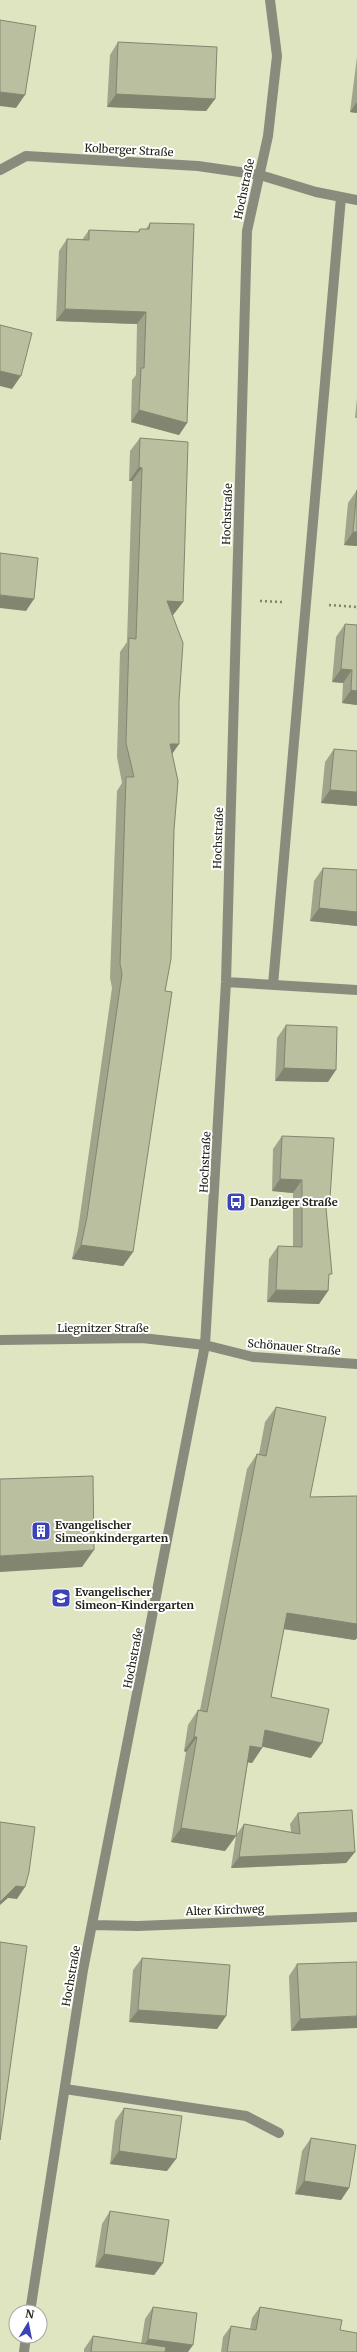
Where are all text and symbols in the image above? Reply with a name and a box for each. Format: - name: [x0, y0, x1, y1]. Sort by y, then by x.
- street label: Kolberger Straße: [84, 141, 174, 159]
- street label: Hochstraße: [231, 157, 257, 221]
- street label: Hochstraße: [219, 483, 235, 545]
- street label: Hochstraße: [210, 807, 226, 869]
- street label: Hochstraße: [196, 1131, 214, 1193]
- bus stop icon: Danziger Straße: [225, 1191, 247, 1213]
- place label: Danziger Straße: [250, 1195, 338, 1209]
- street label: Liegnitzer Straße: [57, 1321, 149, 1335]
- street label: Schönauer Straße: [247, 1336, 341, 1358]
- place label: Evangelischer Simeonkindergarten: [55, 1518, 169, 1545]
- building icon: Evangelischer Simeonkindergarten: [30, 1520, 52, 1542]
- place label: Evangelischer Simeon-Kindergarten: [75, 1585, 194, 1612]
- school or university icon: Evangelischer Simeon-Kindergarten: [50, 1587, 72, 1609]
- street label: Hochstraße: [120, 1626, 146, 1690]
- street label: Alter Kirchweg: [184, 1902, 265, 1918]
- street label: Hochstraße: [59, 1944, 83, 2008]
- north arrow: [8, 2304, 48, 2344]
- text: N: [24, 2307, 36, 2322]

